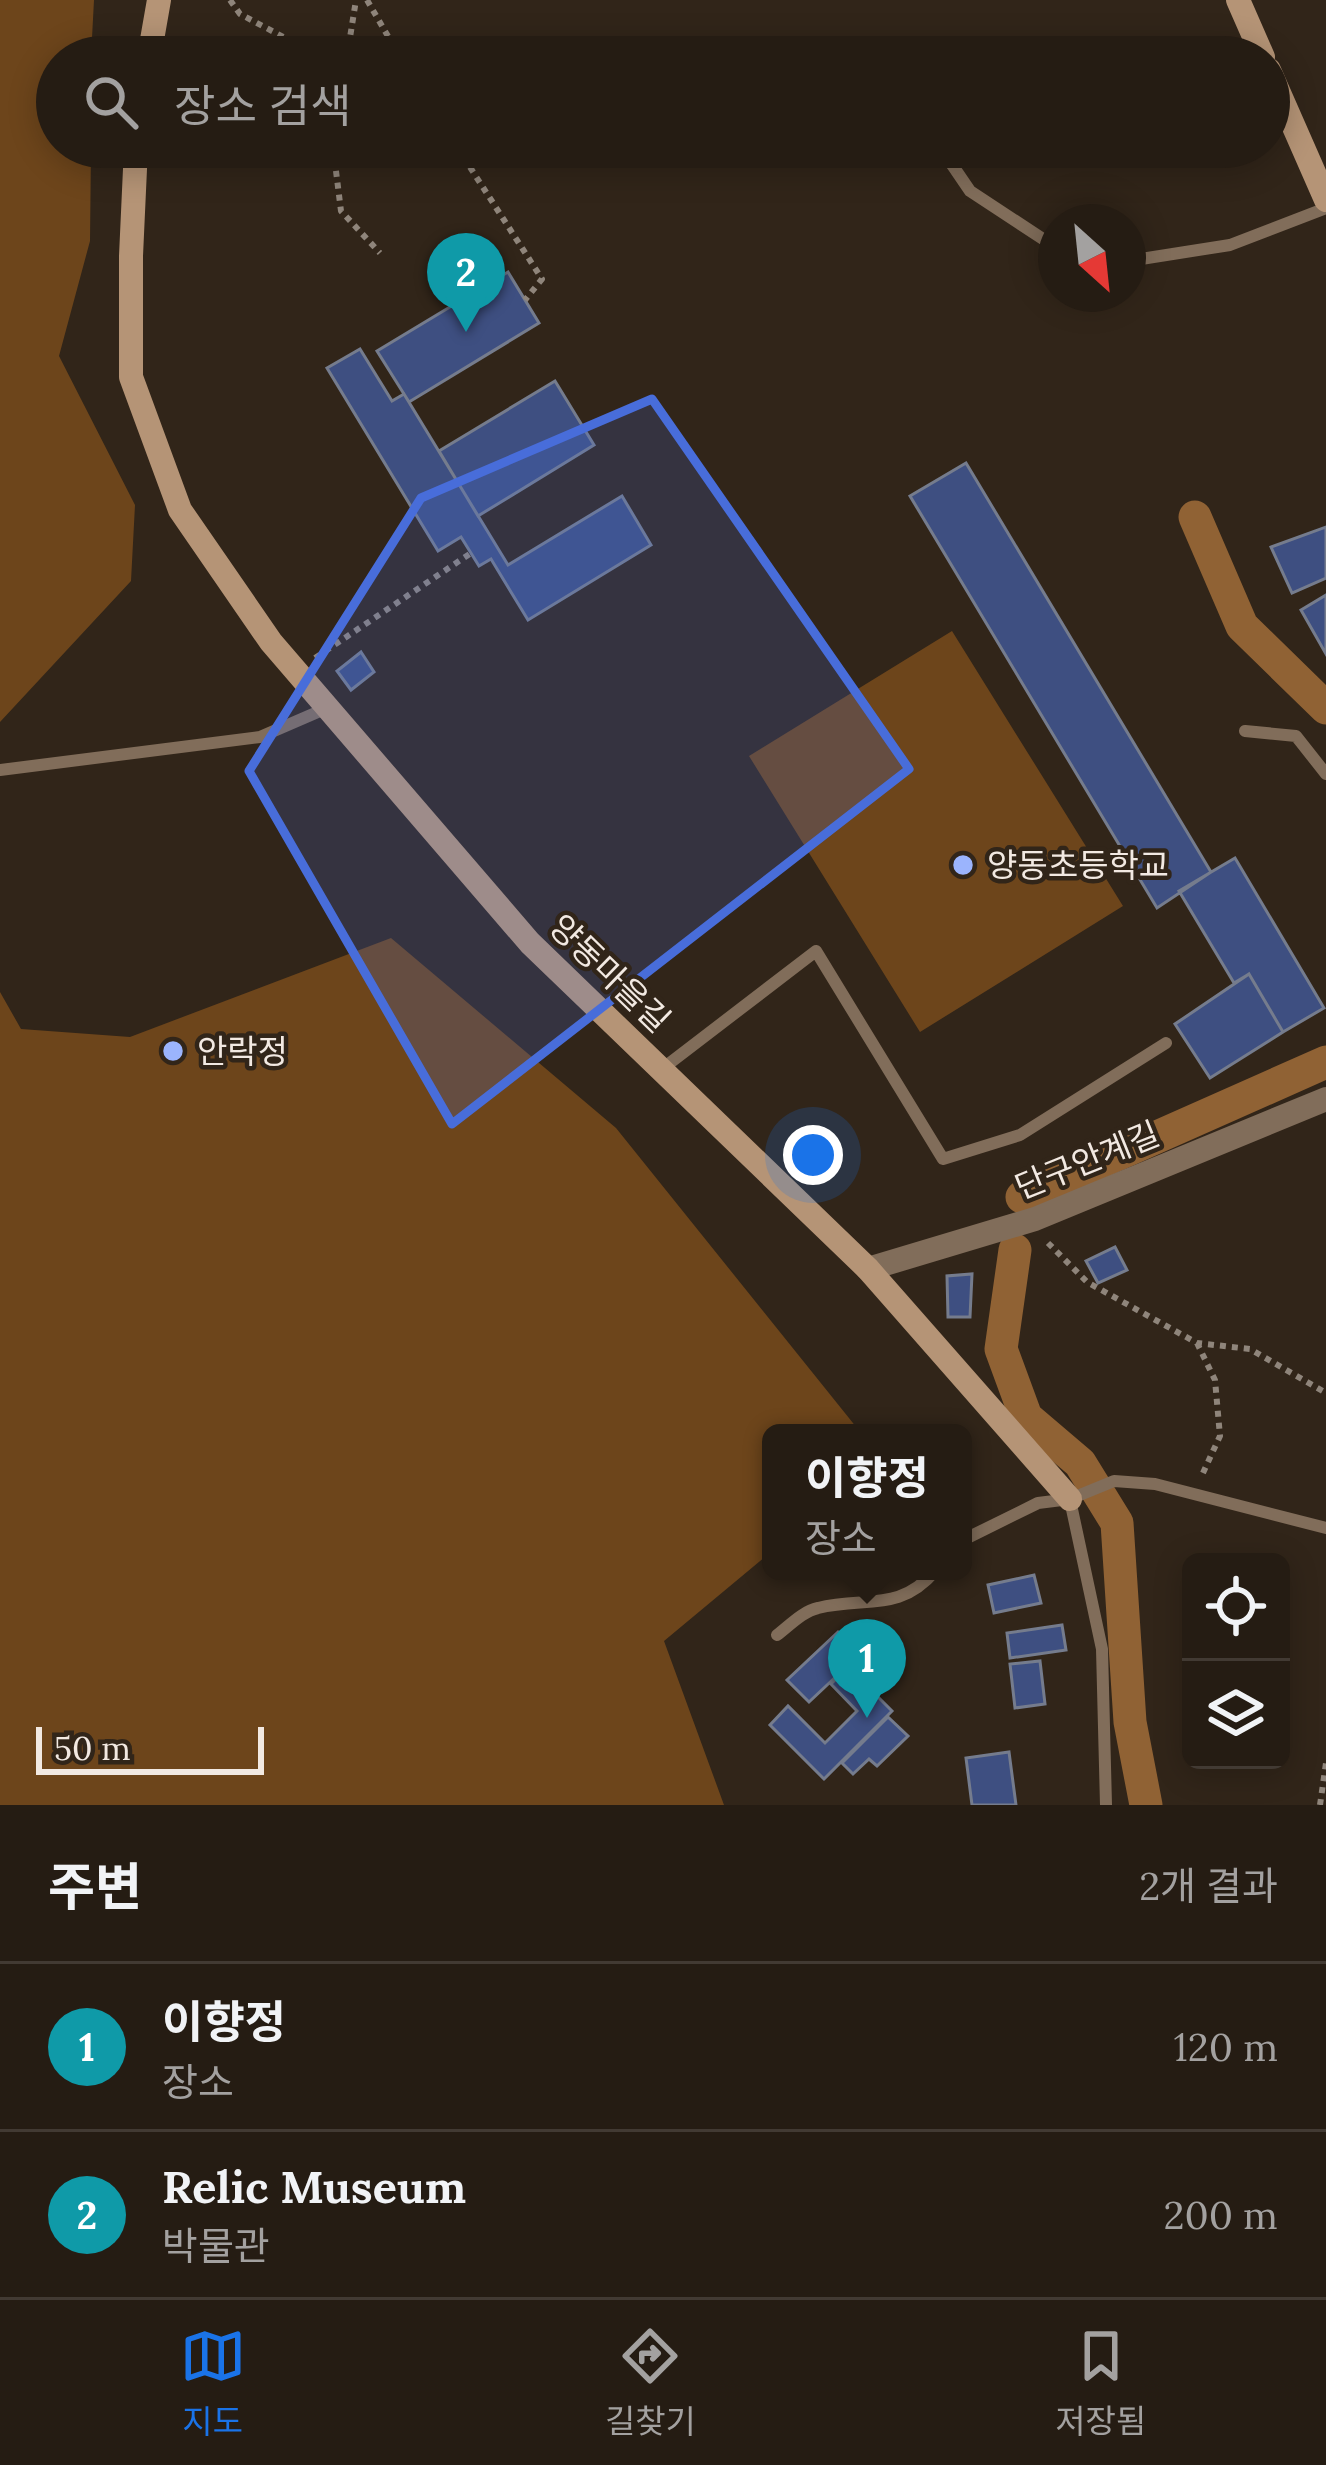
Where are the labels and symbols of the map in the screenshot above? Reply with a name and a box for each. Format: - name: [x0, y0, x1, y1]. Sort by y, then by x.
- north arrow: [1038, 204, 1146, 312]
- pin: 2: [427, 233, 505, 332]
- place label: 양동초등학교: [987, 844, 1169, 886]
- marker: 양동초등학교: [950, 852, 976, 878]
- street label: 양동마을길: [541, 905, 679, 1041]
- place label: 안락정: [197, 1030, 288, 1072]
- marker: 안락정: [160, 1038, 186, 1064]
- street label: 단구안계길: [1009, 1112, 1165, 1208]
- your location: [783, 1125, 843, 1185]
- pin: 1: [828, 1619, 906, 1718]
- scale bar: [36, 1721, 264, 1774]

